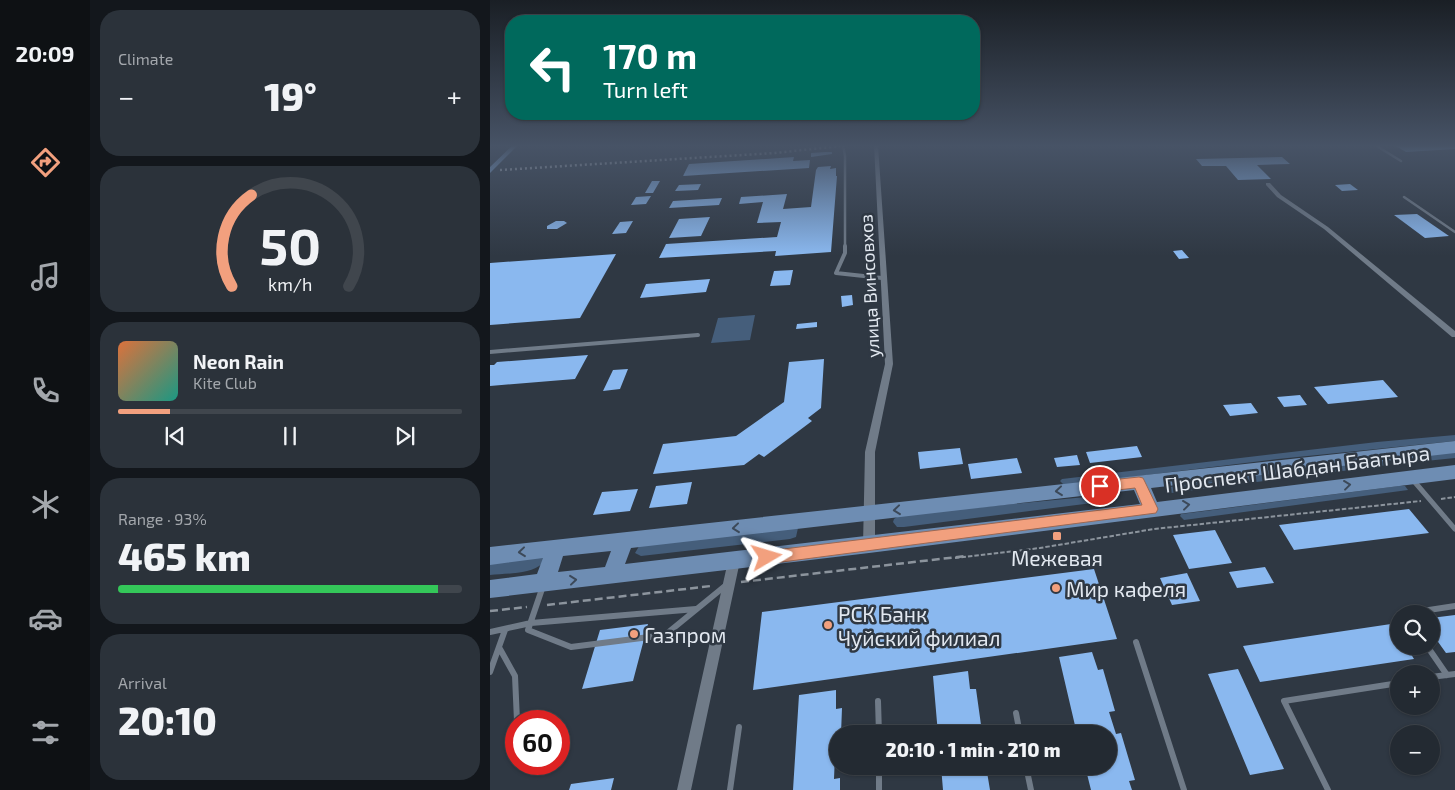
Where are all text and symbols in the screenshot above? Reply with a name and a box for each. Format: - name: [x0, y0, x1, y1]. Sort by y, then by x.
- text: 170 m: [603, 34, 697, 76]
- icon: left: [520, 35, 585, 100]
- text: 20:09: [15, 40, 75, 66]
- text: Climate: [118, 49, 173, 68]
- text: 19°: [264, 73, 317, 119]
- text: Turn left: [603, 76, 688, 102]
- text: −: [118, 79, 134, 113]
- text: +: [447, 79, 462, 113]
- icon: directions: [28, 145, 63, 180]
- text: 50: [259, 213, 321, 275]
- street label: улица Винсовхоз: [854, 214, 884, 358]
- icon: music: [28, 259, 63, 294]
- text: km/h: [268, 273, 312, 295]
- text: Neon Rain: [193, 350, 284, 373]
- icon: phone: [28, 373, 63, 408]
- text: Kite Club: [193, 373, 257, 392]
- icon: previous: [161, 422, 189, 450]
- icon: pause: [276, 422, 304, 450]
- icon: next: [391, 422, 419, 450]
- street label: Проспект Шабдан Баатыра: [1163, 439, 1431, 497]
- pin: [1079, 465, 1121, 507]
- icon: arrive: [1086, 472, 1114, 500]
- one-way arrow: [1344, 480, 1352, 491]
- one-way arrow: [1054, 485, 1062, 496]
- icon: climate: [28, 487, 63, 522]
- one-way arrow: [1182, 500, 1190, 511]
- one-way arrow: [893, 504, 901, 515]
- text: Range · 93%: [118, 509, 207, 528]
- one-way arrow: [731, 522, 739, 533]
- position arrow: [740, 530, 792, 582]
- marker: Межевая: [1051, 530, 1063, 542]
- text: 465 km: [118, 533, 251, 579]
- place label: Межевая: [1011, 545, 1103, 570]
- one-way arrow: [518, 547, 526, 558]
- one-way arrow: [570, 574, 578, 585]
- place label: Мир кафеля: [1066, 576, 1186, 601]
- marker: Мир кафеля: [1050, 582, 1062, 594]
- icon: car: [28, 601, 63, 636]
- place label: РСК Банк Чуйский филиал: [838, 601, 1001, 651]
- map controls: [1390, 605, 1440, 775]
- button: search: [1390, 605, 1440, 655]
- marker: РСК Банк Чуйский филиал: [822, 619, 834, 631]
- place label: Газпром: [644, 622, 727, 647]
- marker: Газпром: [628, 628, 640, 640]
- button: +: [1390, 665, 1440, 715]
- text: Arrival: [118, 673, 167, 692]
- text: 20:10: [118, 697, 217, 743]
- speed limit sign: 60: [505, 710, 570, 775]
- icon: filters: [28, 715, 63, 750]
- button: −: [1390, 725, 1440, 775]
- text: 20:10 · 1 min · 210 m: [886, 738, 1060, 761]

